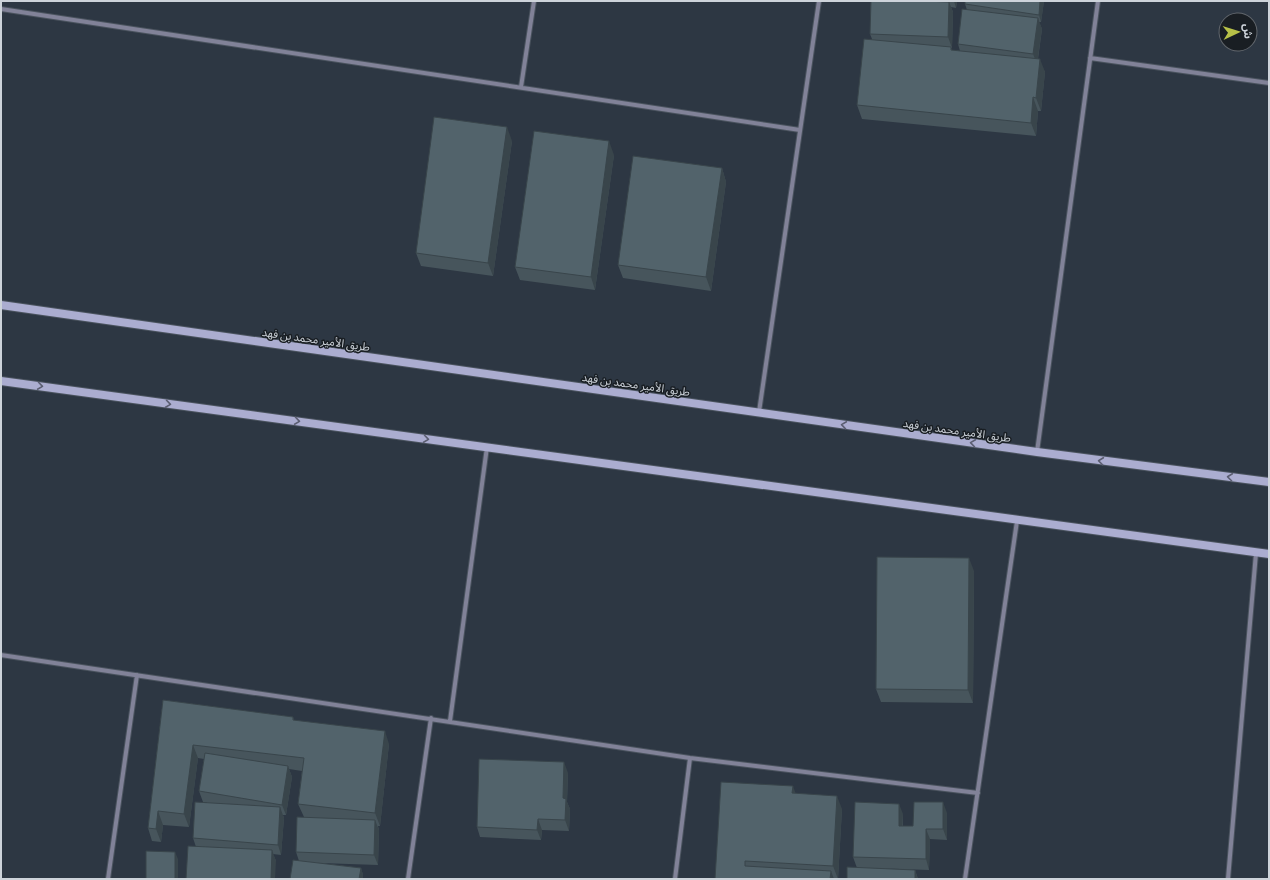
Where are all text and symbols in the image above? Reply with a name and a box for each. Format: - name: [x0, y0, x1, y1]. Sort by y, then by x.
- north arrow: [1218, 12, 1258, 52]
- text: ش: [1240, 23, 1255, 39]
- street label: طريق الأمير محمد بن فهد: [261, 325, 371, 354]
- street label: طريق الأمير محمد بن فهد: [581, 370, 691, 399]
- one-way arrow: [37, 381, 43, 390]
- one-way arrow: [165, 399, 172, 408]
- one-way arrow: [294, 416, 300, 425]
- street label: طريق الأمير محمد بن فهد: [902, 416, 1012, 445]
- one-way arrow: [841, 421, 847, 430]
- one-way arrow: [423, 434, 429, 443]
- one-way arrow: [970, 439, 976, 448]
- one-way arrow: [1098, 457, 1104, 466]
- one-way arrow: [1227, 473, 1233, 482]

